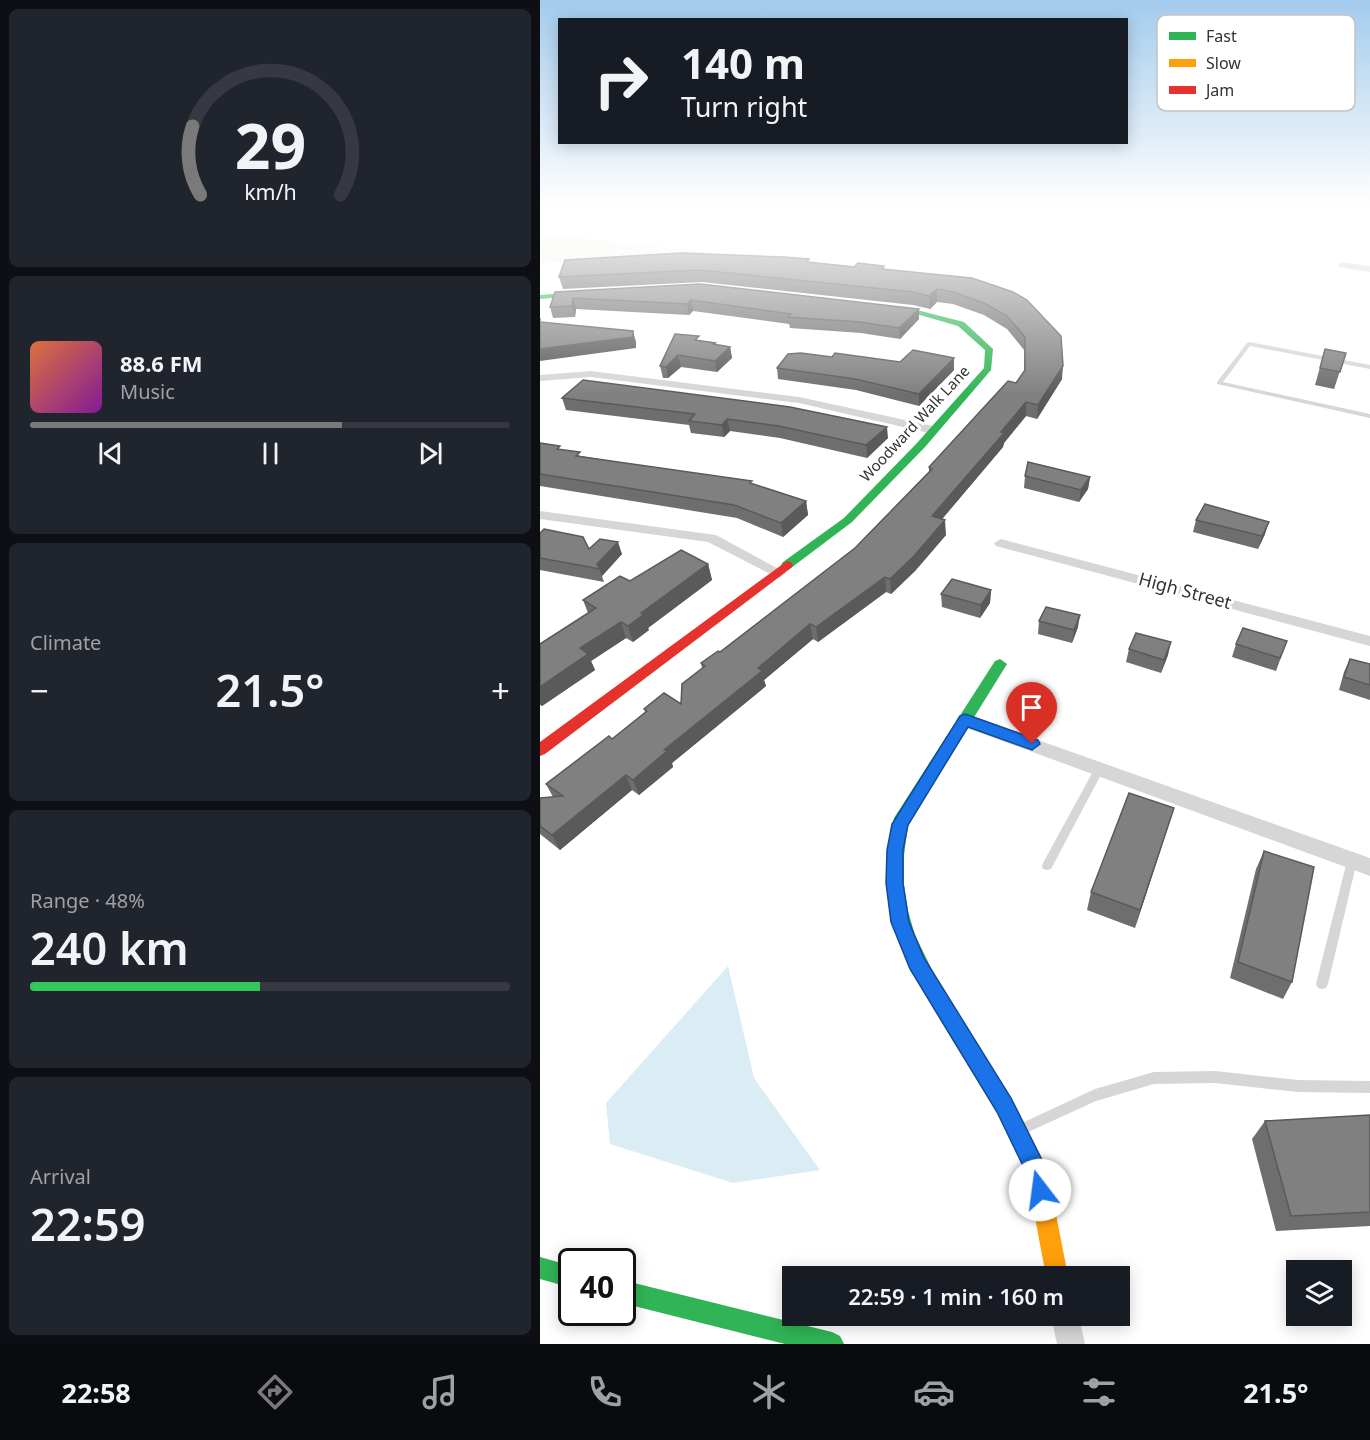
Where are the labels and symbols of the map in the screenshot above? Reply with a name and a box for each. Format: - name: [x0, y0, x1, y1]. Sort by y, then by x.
- legend: [1157, 15, 1355, 111]
- text: Fast: [1206, 25, 1237, 47]
- text: Slow: [1206, 52, 1241, 74]
- text: Jam: [1204, 79, 1234, 101]
- street label: Woodward Walk Lane: [855, 361, 973, 486]
- street label: High Street: [1136, 566, 1235, 614]
- pin: [1006, 682, 1057, 744]
- position arrow: [1008, 1158, 1072, 1222]
- speed limit sign: 40: [558, 1248, 636, 1326]

